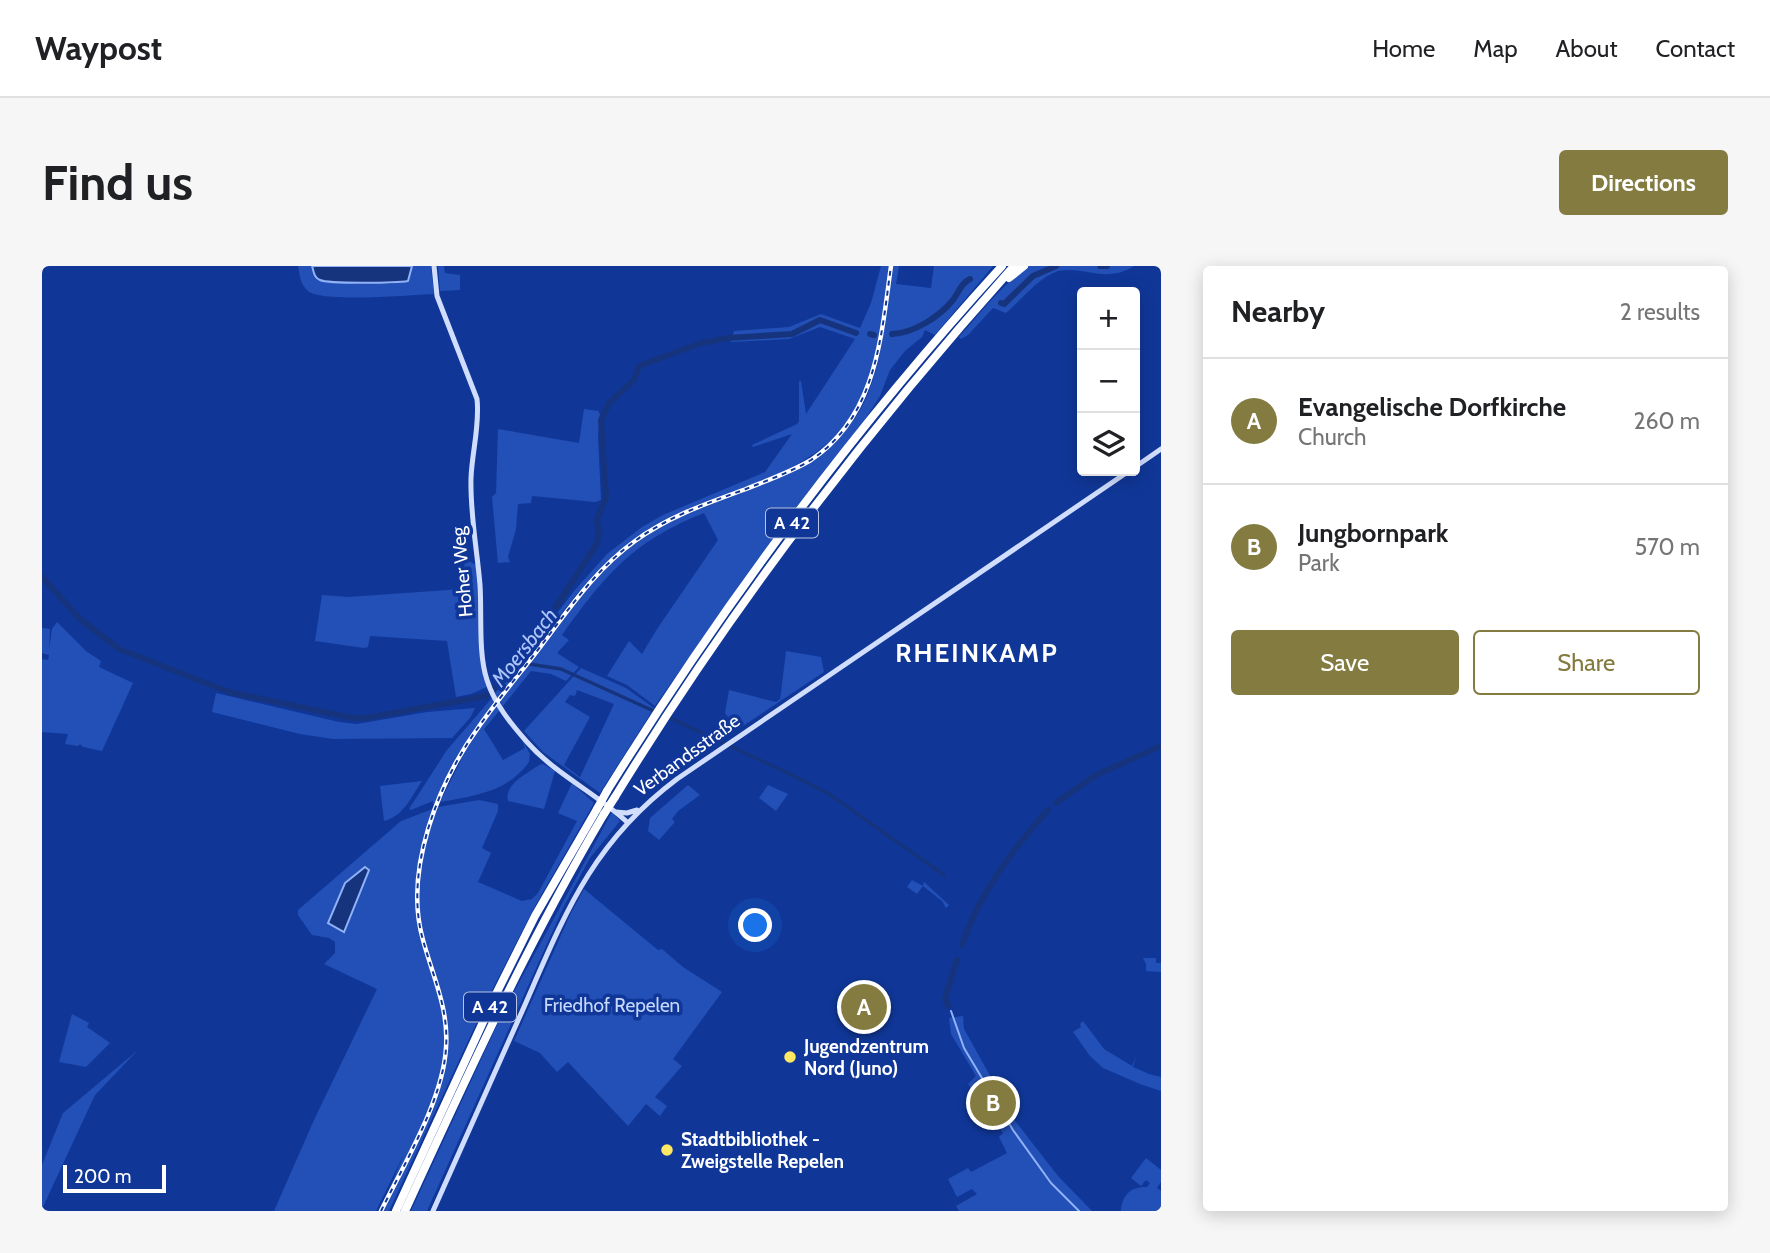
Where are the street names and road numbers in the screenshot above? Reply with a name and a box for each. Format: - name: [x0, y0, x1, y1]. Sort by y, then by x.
- road number: A 42: [766, 509, 818, 538]
- street label: Hoher Weg: [447, 525, 477, 618]
- street label: Verbandsstraße: [630, 709, 744, 801]
- road number: A 42: [464, 992, 516, 1022]

